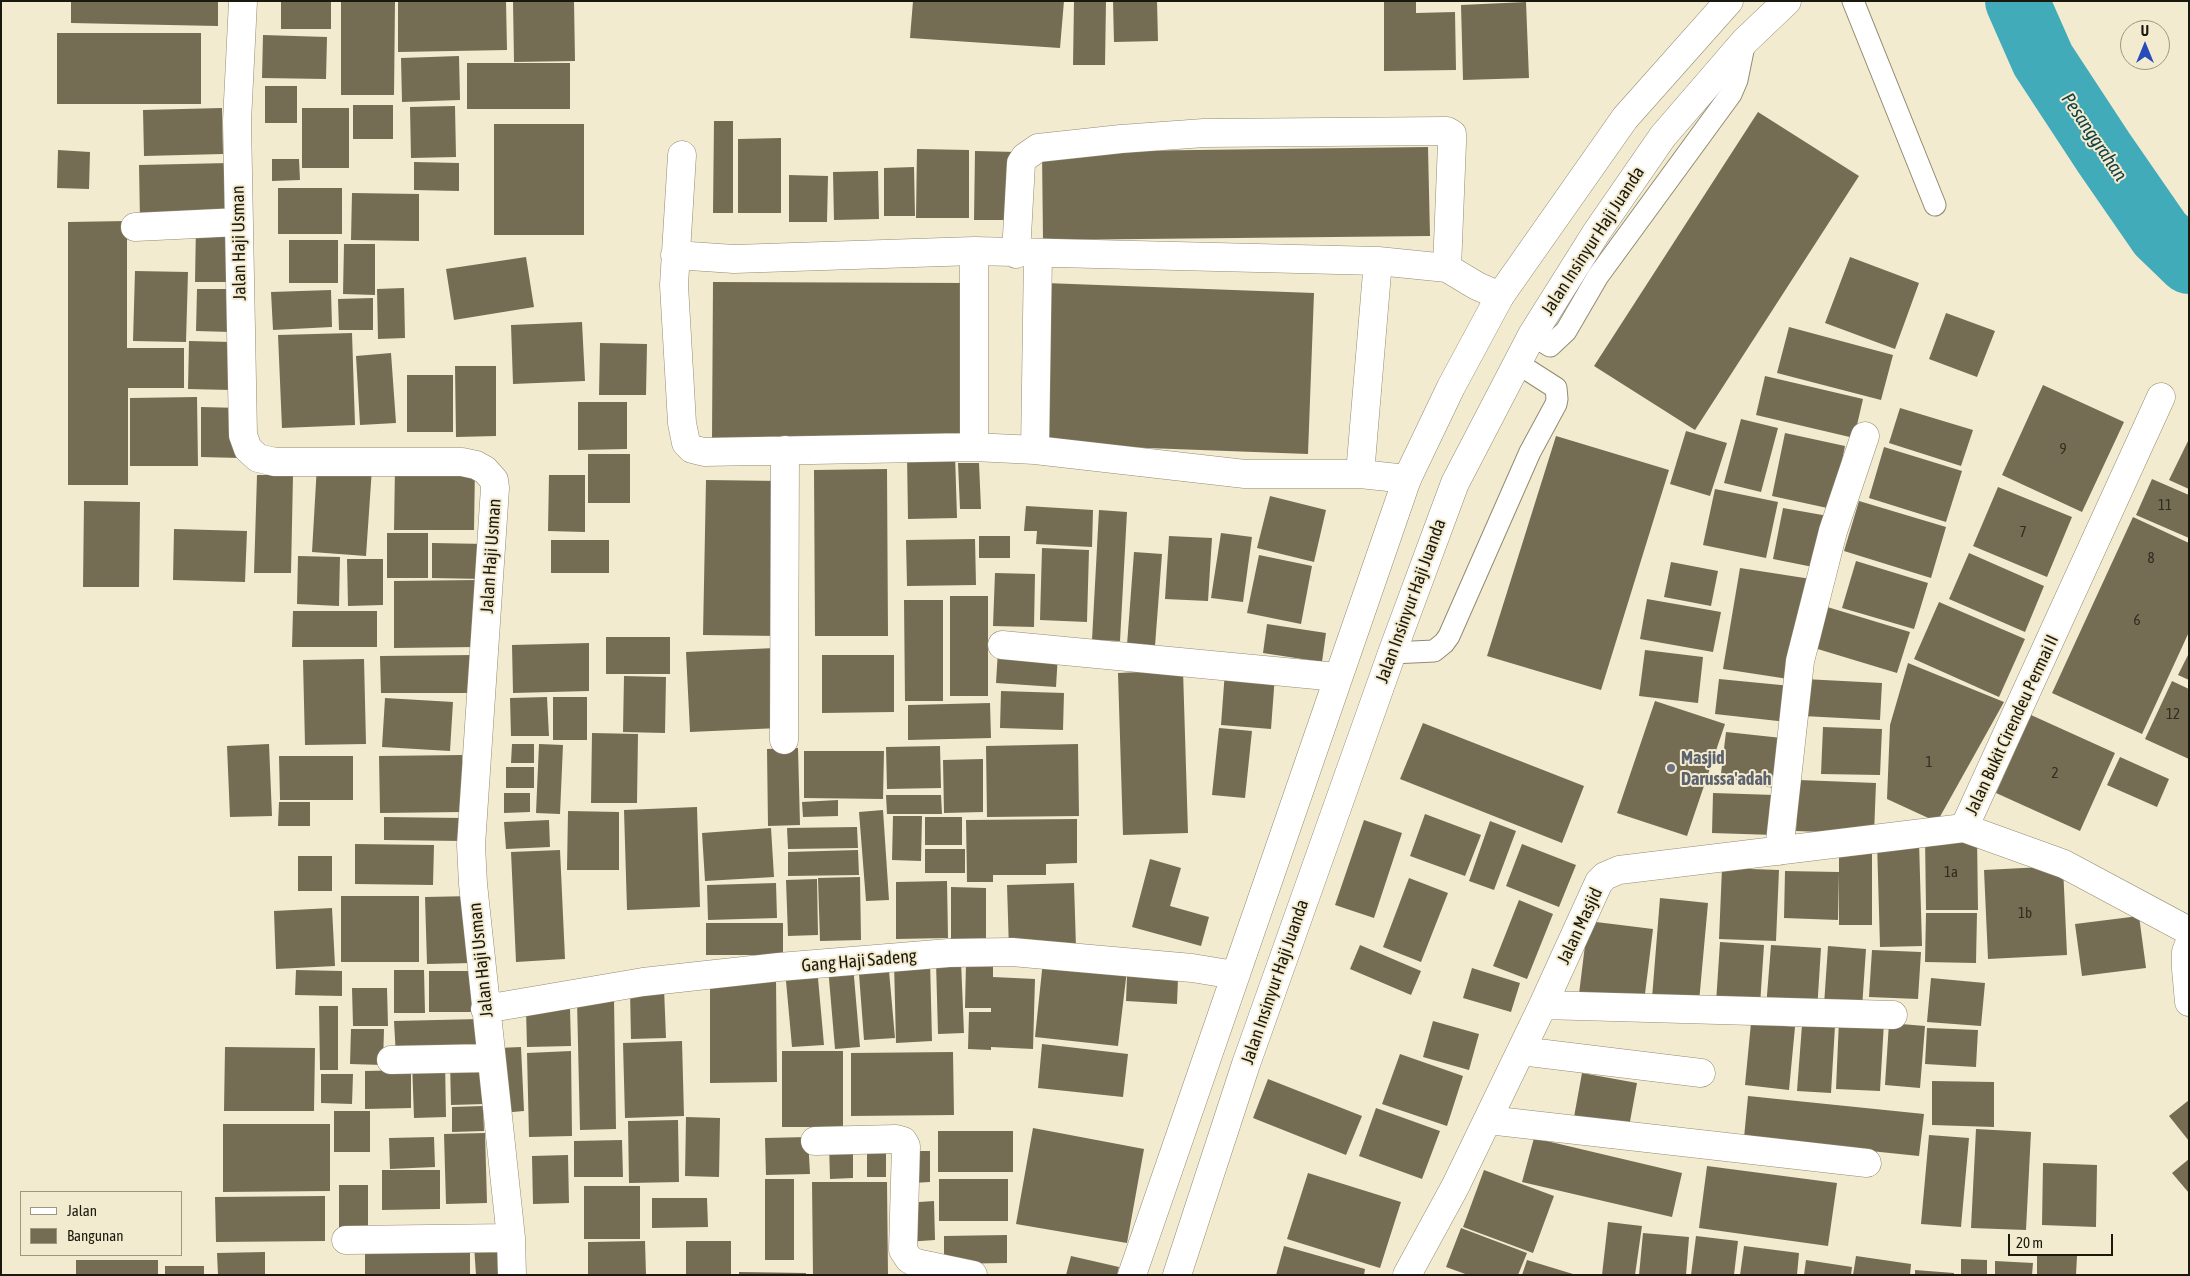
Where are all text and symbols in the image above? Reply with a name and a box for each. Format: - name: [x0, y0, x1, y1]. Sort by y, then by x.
- north arrow: [2120, 20, 2170, 70]
- text: U: [2141, 23, 2149, 39]
- water label: Pesanggrahan: [2056, 89, 2132, 185]
- street label: Jalan Insinyur Haji Juanda: [1537, 163, 1649, 319]
- street label: Jalan Haji Usman: [227, 185, 251, 301]
- house number: 9: [2059, 440, 2067, 458]
- house number: 11: [2158, 496, 2172, 514]
- street label: Jalan Haji Usman: [476, 498, 506, 614]
- street label: Jalan Insinyur Haji Juanda: [1371, 516, 1451, 686]
- house number: 7: [2019, 523, 2027, 541]
- house number: 8: [2147, 549, 2155, 567]
- house number: 6: [2133, 611, 2141, 629]
- street label: Jalan Bukit Cirendeu Permai II: [1961, 631, 2063, 819]
- house number: 12: [2166, 705, 2180, 723]
- place label: Masjid Darussa'adah: [1681, 747, 1771, 790]
- house number: 1: [1925, 753, 1933, 771]
- marker: Masjid Darussa'adah: [1665, 762, 1677, 774]
- house number: 2: [2051, 764, 2059, 782]
- house number: 1a: [1944, 863, 1958, 881]
- street label: Jalan Masjid: [1553, 884, 1607, 968]
- street label: Jalan Insinyur Haji Juanda: [1237, 897, 1313, 1067]
- street label: Jalan Haji Usman: [464, 902, 498, 1018]
- house number: 1b: [2018, 904, 2032, 922]
- street label: Gang Haji Sadeng: [801, 945, 917, 977]
- legend: [20, 1191, 182, 1256]
- text: Jalan: [67, 1202, 97, 1219]
- scale bar: [2010, 1224, 2115, 1256]
- text: Bangunan: [67, 1227, 124, 1244]
- text: 20 m: [2016, 1234, 2043, 1251]

